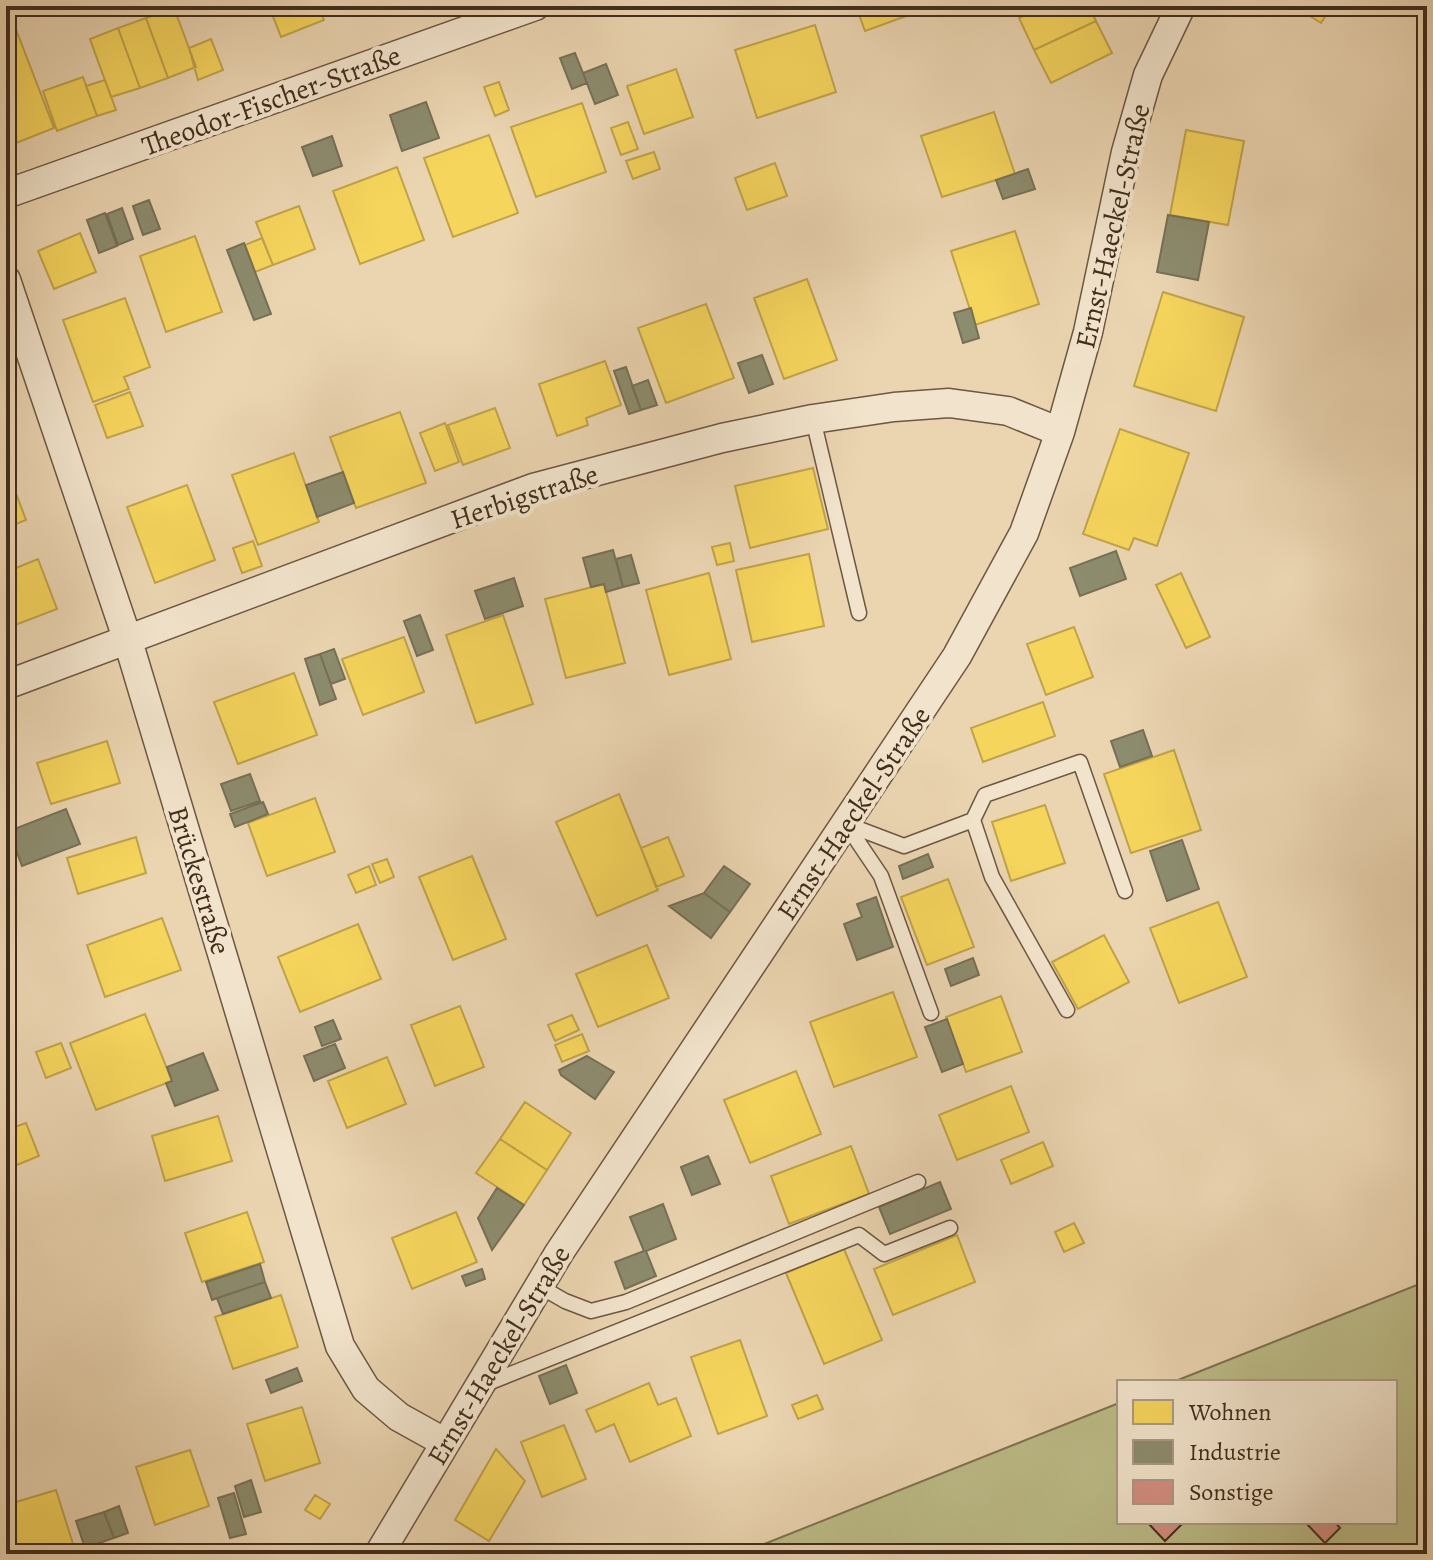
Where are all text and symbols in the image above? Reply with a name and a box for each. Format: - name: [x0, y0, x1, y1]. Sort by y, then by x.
- street label: Theodor-Fischer-Straße: [137, 36, 406, 165]
- street label: Ernst-Haeckel-Straße: [1066, 100, 1160, 352]
- street label: Herbigstraße: [446, 455, 603, 539]
- street label: Ernst-Haeckel-Straße: [768, 699, 940, 928]
- street label: Brückestraße: [158, 801, 240, 959]
- street label: Ernst-Haeckel-Straße: [418, 1239, 580, 1473]
- legend: [1117, 1380, 1397, 1524]
- text: Wohnen: [1188, 1396, 1271, 1428]
- text: Industrie: [1189, 1436, 1281, 1468]
- text: Sonstige: [1189, 1476, 1273, 1508]

